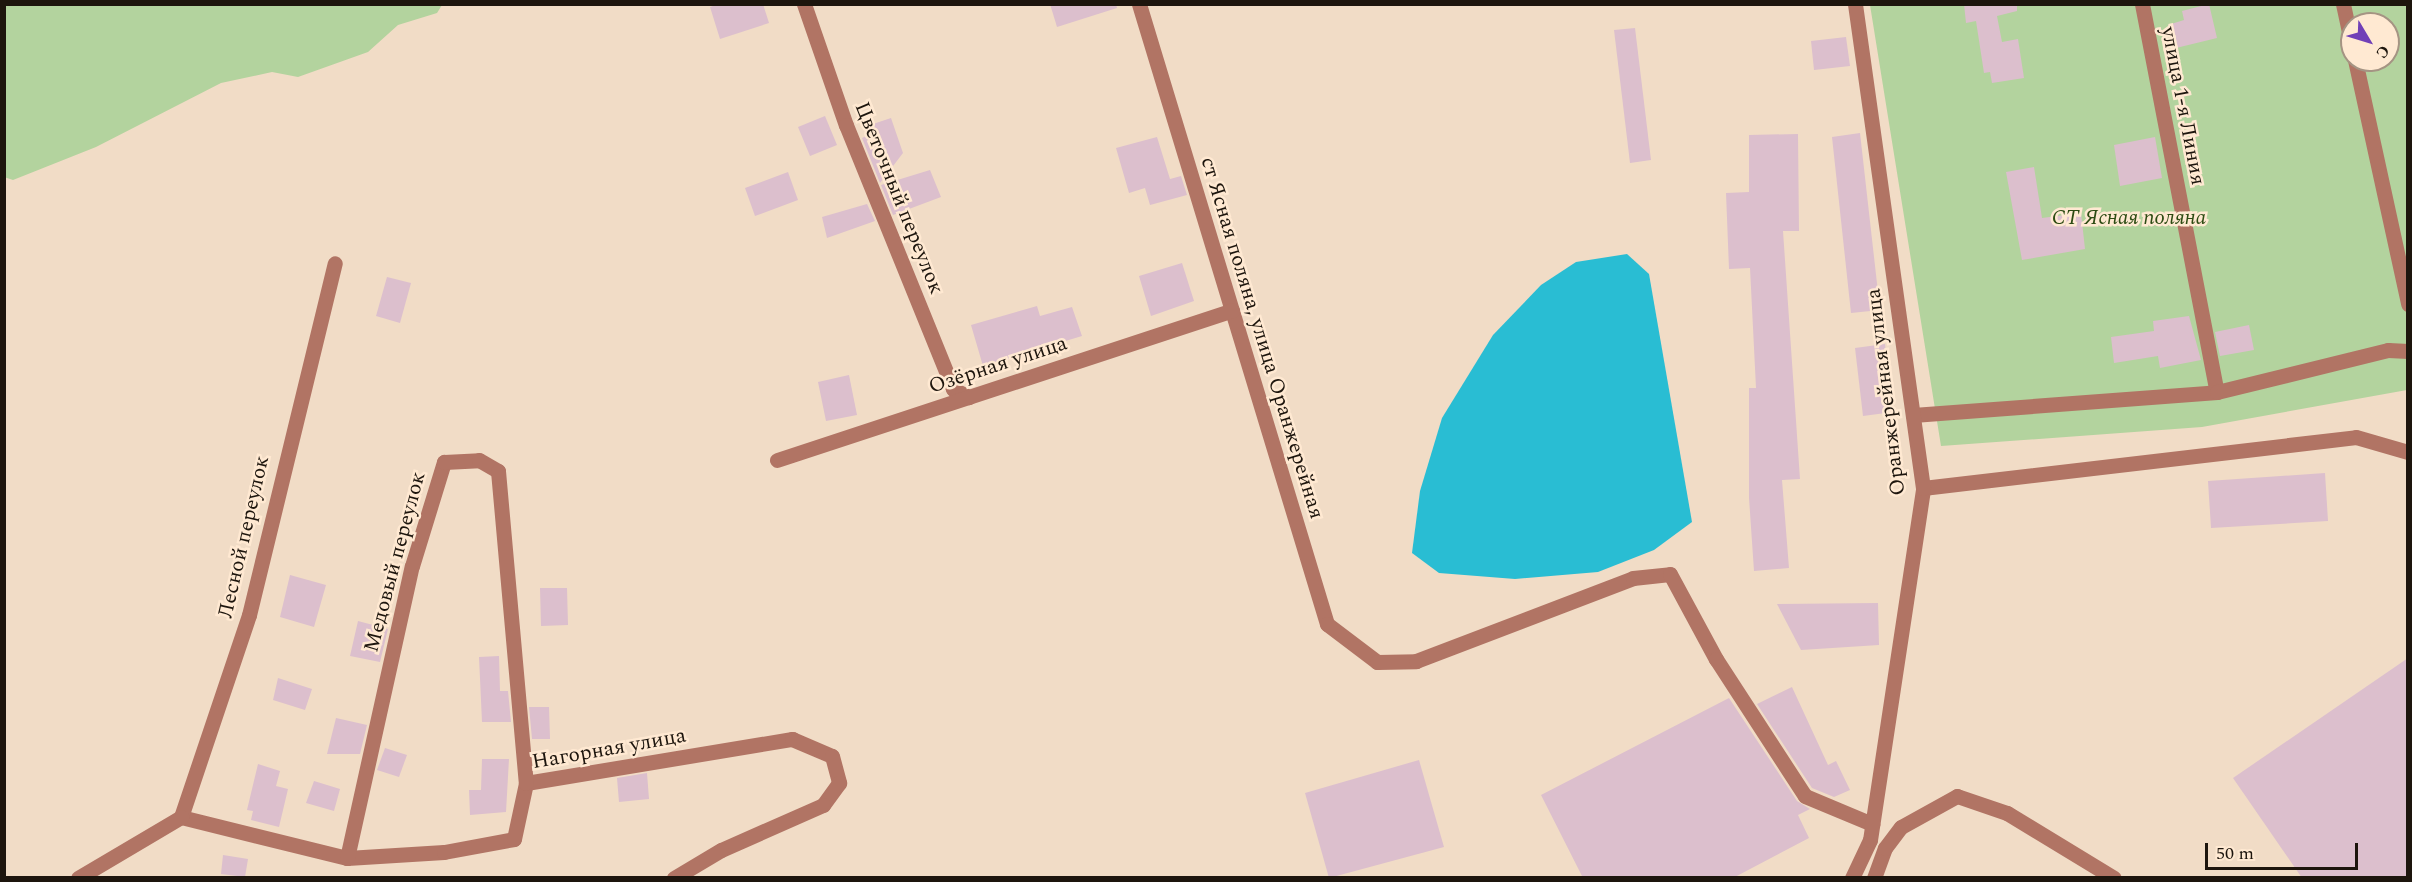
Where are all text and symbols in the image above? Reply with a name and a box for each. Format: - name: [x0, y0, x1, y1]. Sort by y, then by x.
- north arrow: [2340, 12, 2400, 72]
- street label: улица 1-я Линия: [2155, 25, 2211, 187]
- text: С: [2370, 40, 2396, 64]
- street label: Цветочный переулок: [849, 98, 949, 298]
- street label: ст Ясная поляна, улица Оранжерейная: [1195, 154, 1329, 522]
- park label: СТ Ясная поляна: [2052, 205, 2206, 231]
- street label: Оранжерейная улица: [1861, 287, 1911, 497]
- street label: Озёрная улица: [926, 331, 1070, 399]
- street label: Лесной переулок: [213, 453, 275, 621]
- street label: Медовый переулок: [359, 469, 431, 655]
- street label: Нагорная улица: [530, 723, 688, 775]
- scale bar: [2208, 831, 2361, 869]
- text: 50 m: [2216, 840, 2254, 867]

